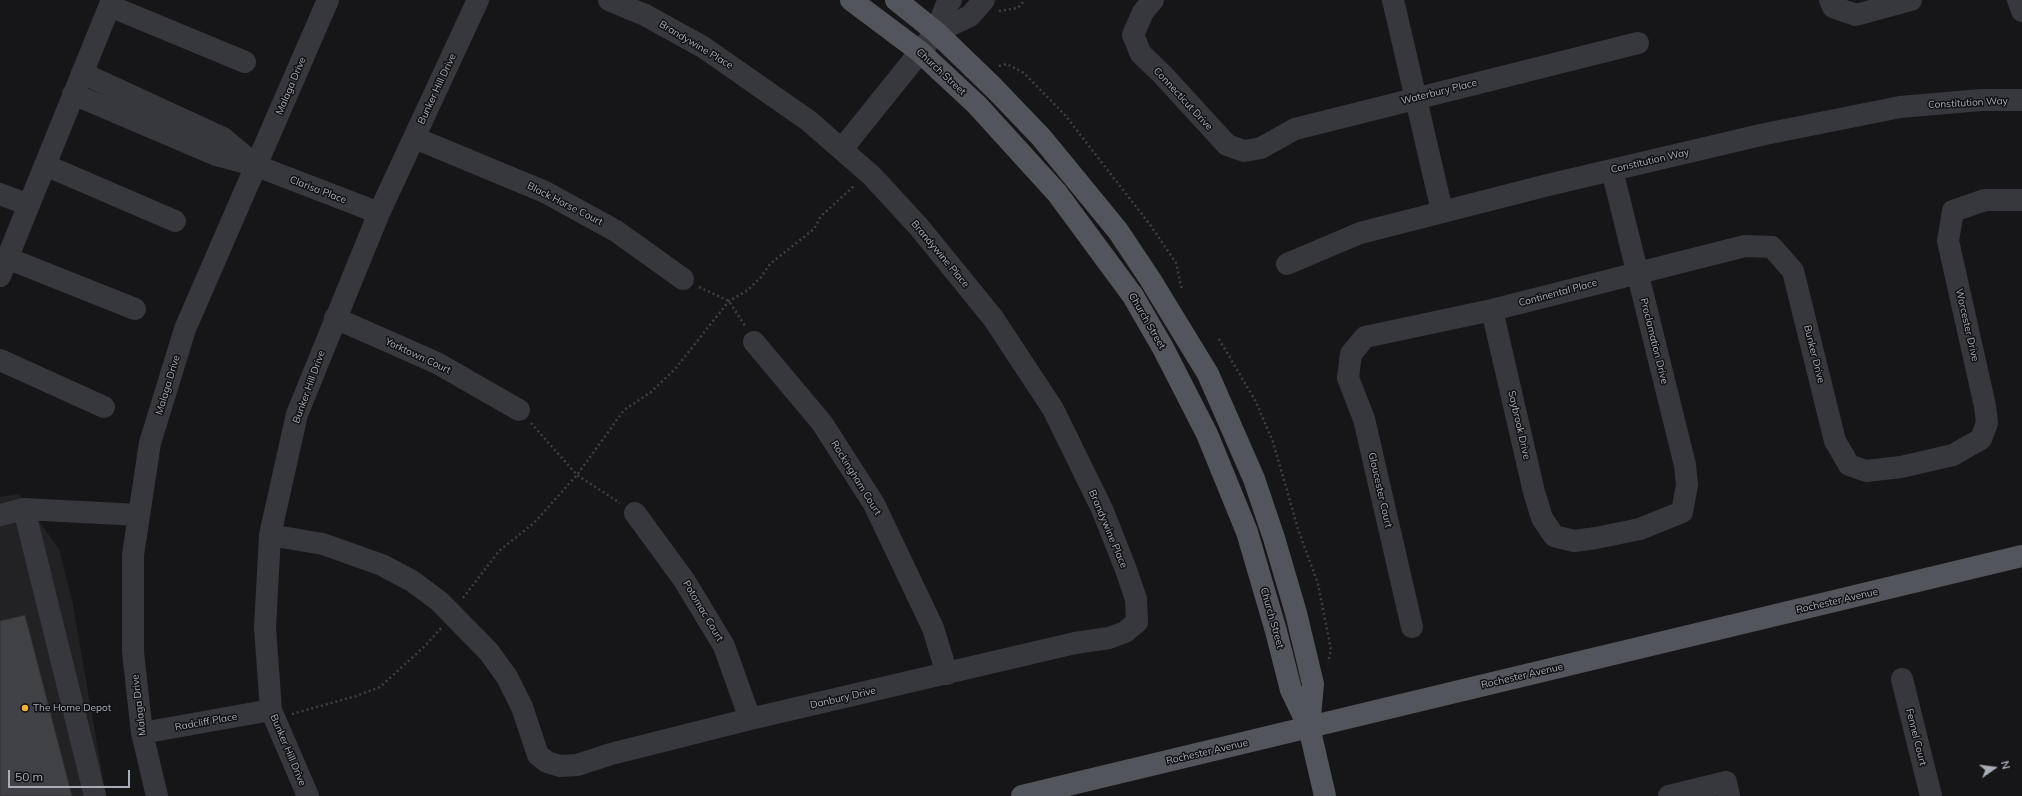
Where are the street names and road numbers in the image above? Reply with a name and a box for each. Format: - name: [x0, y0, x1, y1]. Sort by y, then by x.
- street label: Brandywine Place: [657, 18, 735, 72]
- street label: Church Street: [914, 46, 968, 98]
- street label: Bunker Hill Drive: [415, 52, 459, 126]
- street label: Malaga Drive: [273, 55, 309, 117]
- street label: Connecticut Drive: [1151, 65, 1215, 133]
- street label: Waterbury Place: [1400, 77, 1478, 107]
- street label: Constitution Way: [1928, 95, 2008, 111]
- street label: Constitution Way: [1610, 146, 1690, 176]
- street label: Clarisa Place: [288, 174, 348, 206]
- street label: Black Horse Court: [525, 180, 605, 228]
- street label: Brandywine Place: [908, 218, 972, 290]
- street label: Continental Place: [1517, 277, 1599, 309]
- street label: Worcester Drive: [1953, 287, 1981, 363]
- street label: Church Street: [1126, 291, 1168, 351]
- street label: Proclamation Drive: [1638, 297, 1670, 385]
- street label: Bunker Drive: [1801, 324, 1827, 384]
- street label: Yorktown Court: [383, 336, 453, 376]
- street label: Bunker Hill Drive: [290, 349, 328, 425]
- street label: Malaga Drive: [153, 354, 183, 416]
- street label: Saybrook Drive: [1505, 389, 1533, 461]
- street label: Rockingham Court: [828, 439, 884, 517]
- street label: Gloucester Court: [1366, 451, 1394, 529]
- street label: Brandywine Place: [1086, 488, 1130, 570]
- street label: Potomac Court: [680, 578, 726, 644]
- street label: Church Street: [1258, 586, 1286, 650]
- street label: Rochester Avenue: [1795, 586, 1879, 616]
- street label: Rochester Avenue: [1480, 661, 1564, 691]
- street label: Malaga Drive: [129, 674, 149, 736]
- street label: Danbury Drive: [809, 685, 877, 711]
- street label: Fennel Court: [1903, 707, 1929, 767]
- street label: Radcliff Place: [174, 711, 238, 733]
- street label: Bunker Hill Drive: [267, 712, 309, 788]
- street label: Rochester Avenue: [1165, 737, 1249, 767]

